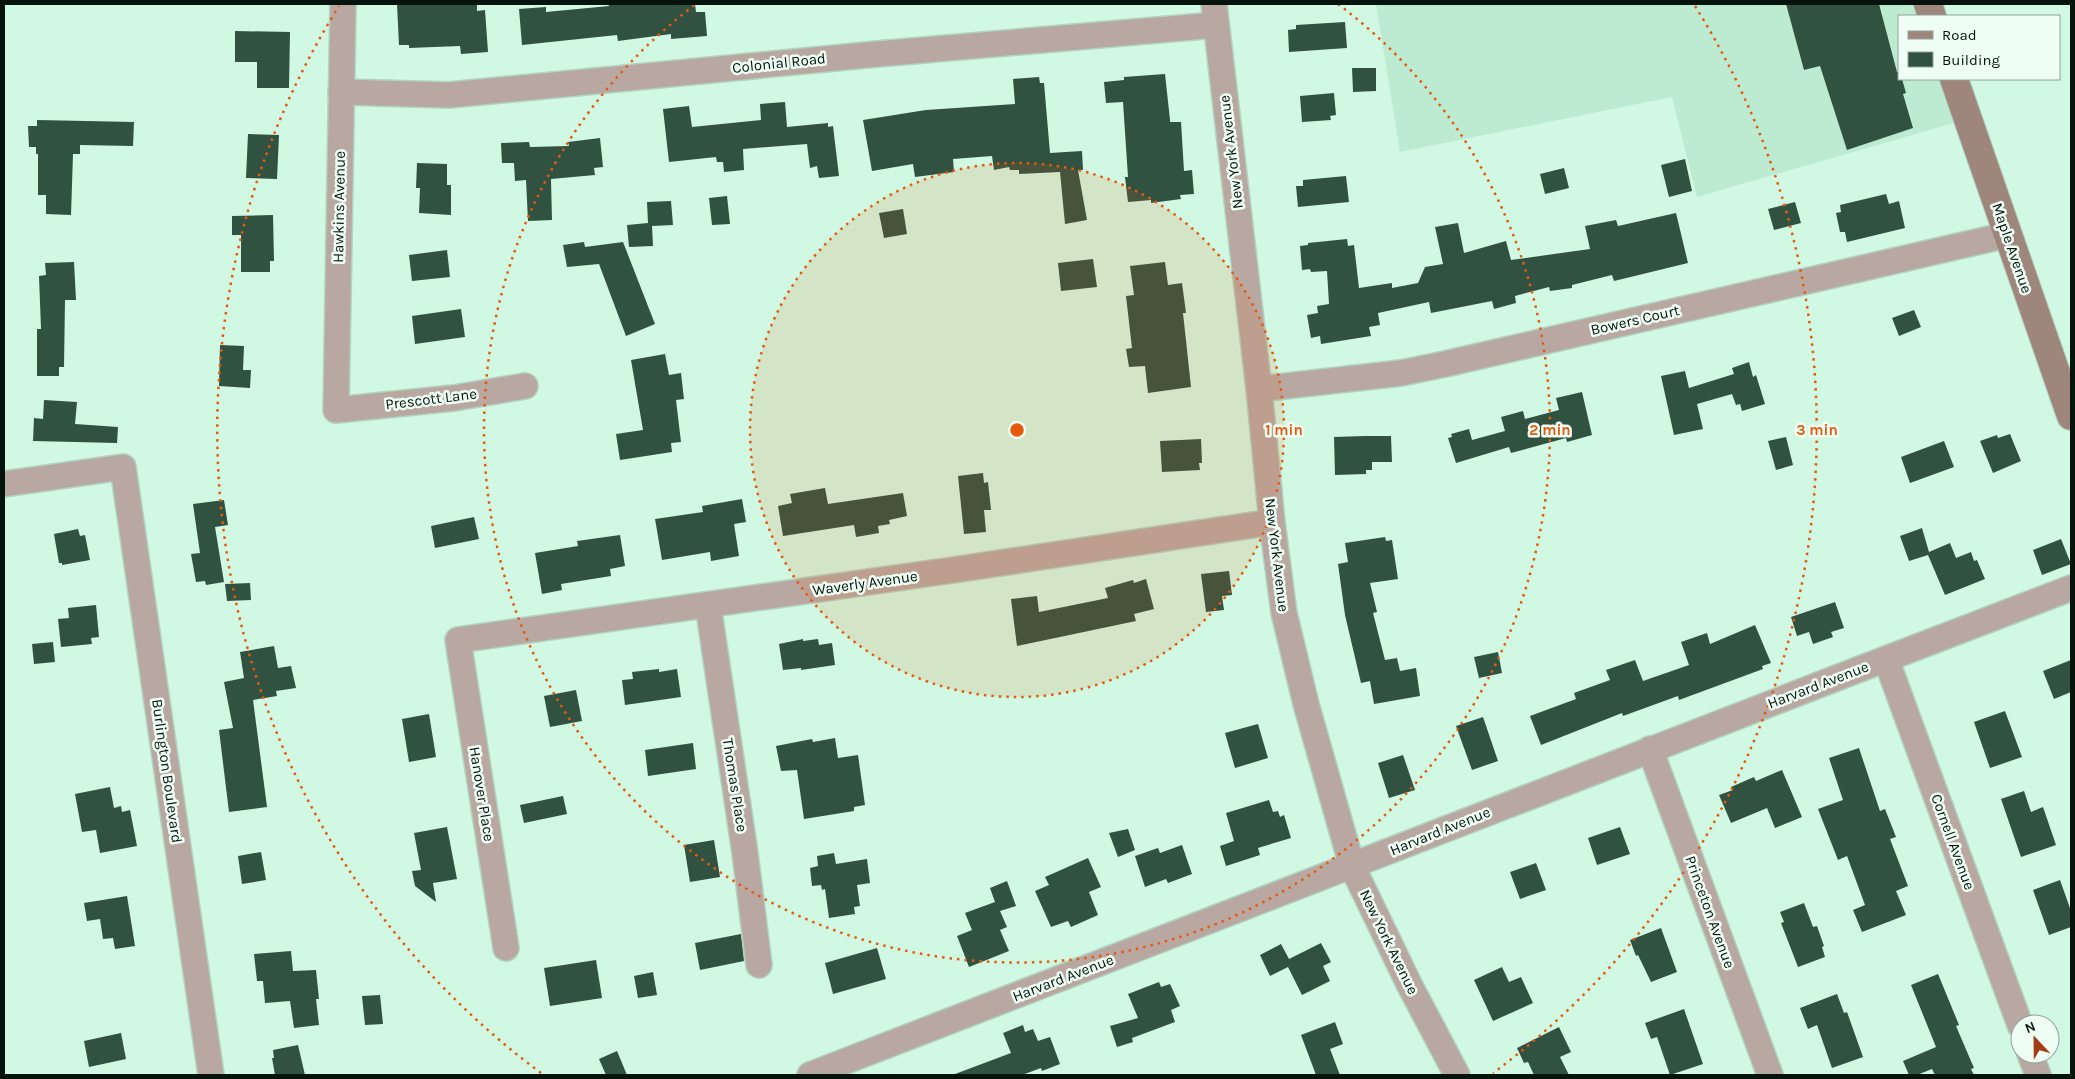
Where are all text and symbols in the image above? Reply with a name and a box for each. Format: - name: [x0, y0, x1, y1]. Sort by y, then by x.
- legend: [1898, 15, 2060, 80]
- text: Road: [1942, 26, 1977, 44]
- street label: Colonial Road: [731, 49, 827, 77]
- text: Building: [1942, 51, 2000, 69]
- street label: New York Avenue: [1215, 94, 1247, 210]
- street label: Hawkins Avenue: [329, 151, 349, 263]
- street label: Maple Avenue: [1988, 200, 2036, 296]
- street label: Bowers Court: [1589, 301, 1681, 339]
- street label: Prescott Lane: [384, 384, 478, 414]
- centre of rings: [1008, 421, 1026, 439]
- text: 1 min: [1265, 421, 1303, 439]
- text: 2 min: [1529, 421, 1571, 439]
- text: 3 min: [1796, 421, 1838, 439]
- street label: New York Avenue: [1261, 497, 1293, 613]
- street label: Waverly Avenue: [811, 567, 919, 599]
- street label: Harvard Avenue: [1765, 657, 1871, 713]
- street label: Burlington Boulevard: [148, 698, 186, 844]
- street label: Thomas Place: [719, 737, 751, 833]
- street label: Hanover Place: [466, 745, 498, 843]
- street label: Cornell Avenue: [1927, 792, 1979, 892]
- street label: Harvard Avenue: [1387, 803, 1493, 859]
- street label: Princeton Avenue: [1681, 853, 1739, 971]
- street label: New York Avenue: [1356, 887, 1422, 997]
- street label: Harvard Avenue: [1010, 950, 1116, 1006]
- north arrow: [2010, 1014, 2060, 1064]
- text: N: [2022, 1018, 2038, 1037]

